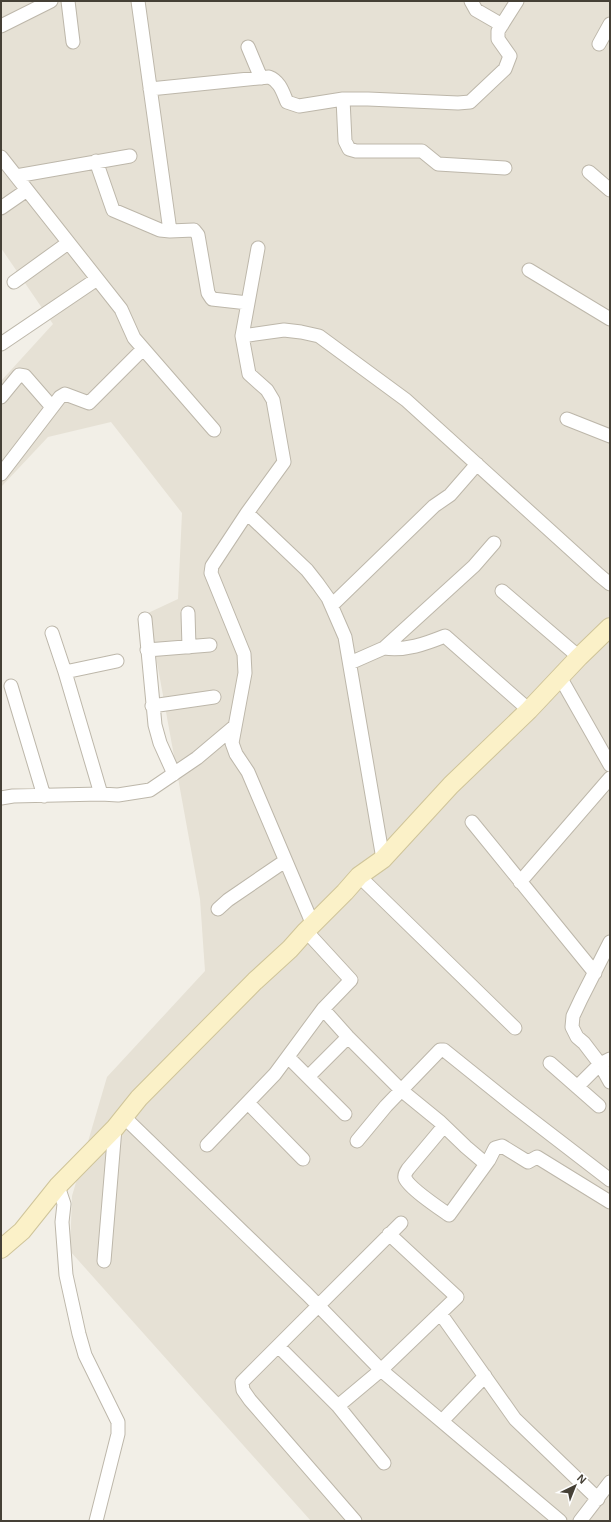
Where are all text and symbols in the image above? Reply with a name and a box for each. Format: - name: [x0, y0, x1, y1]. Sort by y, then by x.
- north arrow: [555, 1466, 595, 1506]
- text: N: [575, 1472, 589, 1486]

